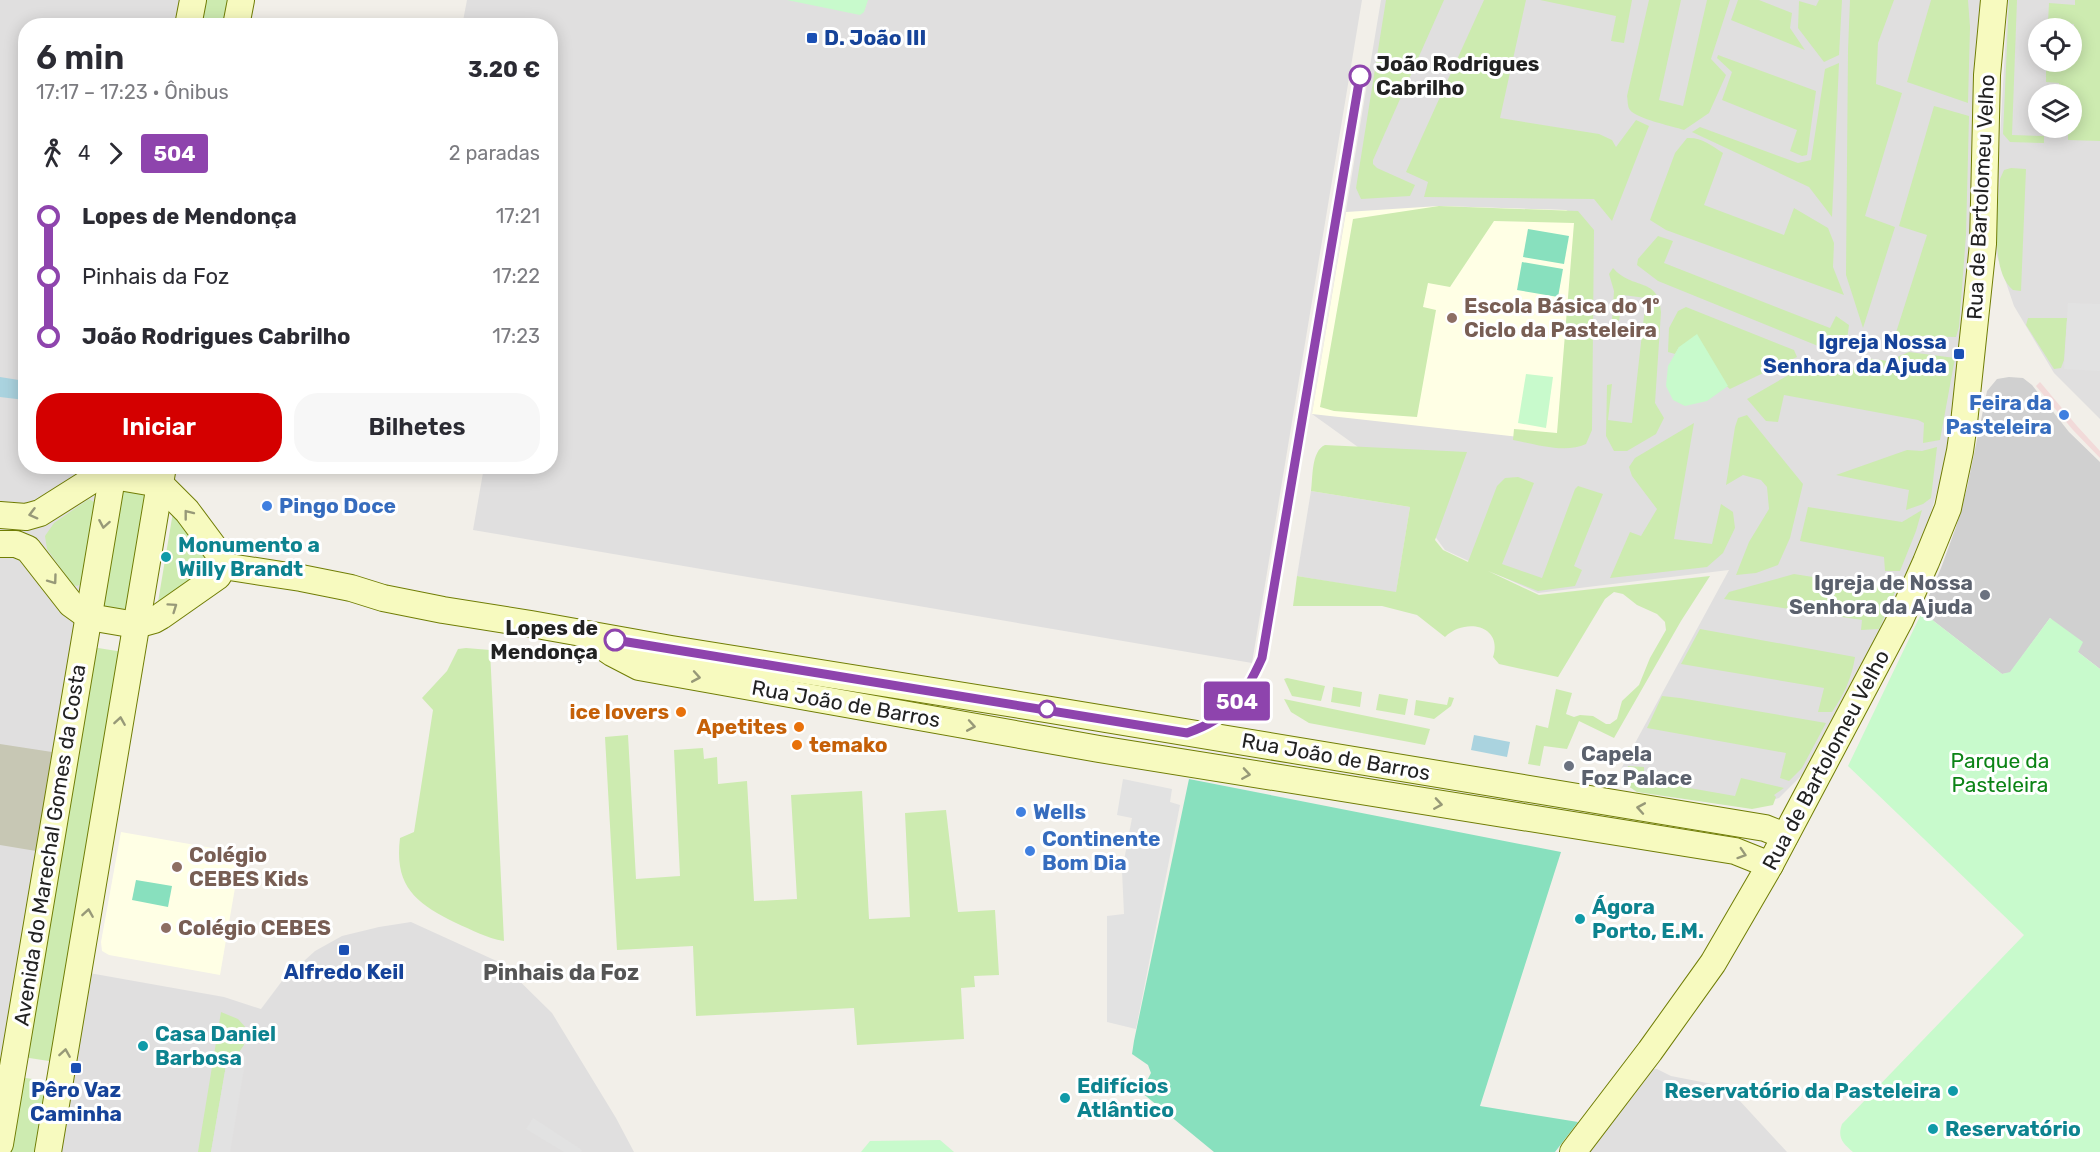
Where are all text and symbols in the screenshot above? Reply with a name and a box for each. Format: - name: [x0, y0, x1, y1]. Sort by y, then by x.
- map controls: [2028, 18, 2082, 138]
- button: locate: [2028, 18, 2082, 72]
- place label: D. João III: [824, 25, 926, 50]
- marker: D. João III: [805, 31, 819, 45]
- text: 6 min: [36, 38, 124, 77]
- place label: João Rodrigues Cabrilho: [1376, 51, 1539, 100]
- text: 3.20 €: [468, 56, 540, 83]
- marker: João Rodrigues Cabrilho: [1349, 65, 1371, 87]
- street label: Rua de Bartolomeu Velho: [1962, 74, 1999, 320]
- text: 17:17 – 17:23 · Ônibus: [36, 80, 229, 104]
- button: layers: [2028, 84, 2082, 138]
- icon: walk: [36, 137, 69, 170]
- icon: forward: [99, 137, 132, 170]
- text: 4: [78, 141, 90, 165]
- text: 504: [153, 141, 196, 166]
- text: 2 paradas: [449, 141, 540, 165]
- text: Lopes de Mendonça: [82, 203, 297, 230]
- text: 17:21: [496, 204, 540, 228]
- text: Pinhais da Foz: [82, 263, 229, 290]
- text: 17:22: [493, 264, 540, 288]
- place label: Escola Básica do 1º Ciclo da Pasteleira: [1464, 293, 1660, 342]
- marker: Escola Básica do 1º Ciclo da Pasteleira: [1445, 311, 1459, 325]
- text: João Rodrigues Cabrilho: [82, 323, 351, 350]
- text: 17:23: [492, 324, 540, 348]
- place label: Igreja Nossa Senhora da Ajuda: [1763, 329, 1947, 378]
- marker: Igreja Nossa Senhora da Ajuda: [1952, 347, 1966, 361]
- place label: Feira da Pasteleira: [1946, 390, 2052, 439]
- button: Iniciar: [36, 393, 282, 462]
- button: Bilhetes: [294, 393, 540, 462]
- marker: Feira da Pasteleira: [2057, 408, 2071, 422]
- place label: Pingo Doce: [279, 493, 396, 518]
- marker: Pingo Doce: [260, 499, 274, 513]
- one-way arrow: [28, 507, 38, 520]
- one-way arrow: [185, 509, 196, 520]
- one-way arrow: [99, 520, 111, 529]
- place label: Monumento a Willy Brandt: [178, 532, 320, 581]
- marker: Monumento a Willy Brandt: [159, 550, 173, 564]
- place label: Igreja de Nossa Senhora da Ajuda: [1789, 570, 1973, 619]
- one-way arrow: [45, 573, 56, 584]
- marker: Igreja de Nossa Senhora da Ajuda: [1978, 588, 1992, 602]
- one-way arrow: [167, 603, 178, 614]
- place label: Lopes de Mendonça: [490, 615, 598, 664]
- marker: Lopes de Mendonça: [604, 629, 626, 651]
- street label: Rua de Bartolomeu Velho: [1757, 645, 1894, 874]
- street label: Avenida do Marechal Gomes da Costa: [9, 662, 90, 1027]
- one-way arrow: [691, 670, 701, 683]
- street label: Rua João de Barros: [750, 675, 942, 732]
- line badge: 504: [1202, 682, 1272, 720]
- text: 504: [1216, 689, 1258, 714]
- place label: ice lovers: [570, 699, 669, 724]
- unlabelled marker: [1038, 700, 1056, 718]
- marker: ice lovers: [674, 705, 688, 719]
- place label: Apetites: [697, 714, 787, 739]
- one-way arrow: [113, 716, 126, 726]
- marker: Apetites: [792, 720, 806, 734]
- one-way arrow: [966, 720, 976, 732]
- street label: Rua João de Barros: [1240, 728, 1432, 785]
- place label: temako: [809, 732, 888, 757]
- marker: temako: [790, 738, 804, 752]
- place label: Capela Foz Palace: [1581, 741, 1692, 790]
- park label: Parque da Pasteleira: [1951, 748, 2049, 797]
- marker: Capela Foz Palace: [1562, 759, 1576, 773]
- one-way arrow: [1241, 767, 1250, 779]
- one-way arrow: [1434, 797, 1443, 809]
- place label: Wells: [1033, 799, 1086, 824]
- one-way arrow: [1636, 802, 1646, 815]
- marker: Wells: [1014, 805, 1028, 819]
- place label: Continente Bom Dia: [1042, 826, 1160, 875]
- place label: Colégio CEBES Kids: [189, 842, 309, 891]
- marker: Continente Bom Dia: [1023, 844, 1037, 858]
- one-way arrow: [1736, 847, 1747, 859]
- marker: Colégio CEBES Kids: [170, 860, 184, 874]
- place label: Ágora Porto, E.M.: [1592, 894, 1704, 943]
- one-way arrow: [81, 909, 94, 919]
- marker: Ágora Porto, E.M.: [1573, 912, 1587, 926]
- place label: Colégio CEBES: [178, 915, 331, 940]
- marker: Colégio CEBES: [159, 921, 173, 935]
- marker: Alfredo Keil: [337, 943, 351, 957]
- place label: Alfredo Keil: [284, 959, 404, 984]
- district label: Pinhais da Foz: [483, 959, 639, 986]
- place label: Casa Daniel Barbosa: [155, 1021, 276, 1070]
- marker: Casa Daniel Barbosa: [136, 1039, 150, 1053]
- one-way arrow: [58, 1048, 70, 1058]
- marker: Pêro Vaz Caminha: [69, 1061, 83, 1075]
- place label: Edifícios Atlântico: [1077, 1073, 1174, 1122]
- place label: Pêro Vaz Caminha: [30, 1077, 122, 1126]
- place label: Reservatório da Pasteleira: [1664, 1078, 1941, 1103]
- marker: Reservatório da Pasteleira: [1946, 1084, 1960, 1098]
- marker: Edifícios Atlântico: [1058, 1091, 1072, 1105]
- place label: Reservatório: [1945, 1116, 2081, 1141]
- marker: Reservatório: [1926, 1122, 1940, 1136]

